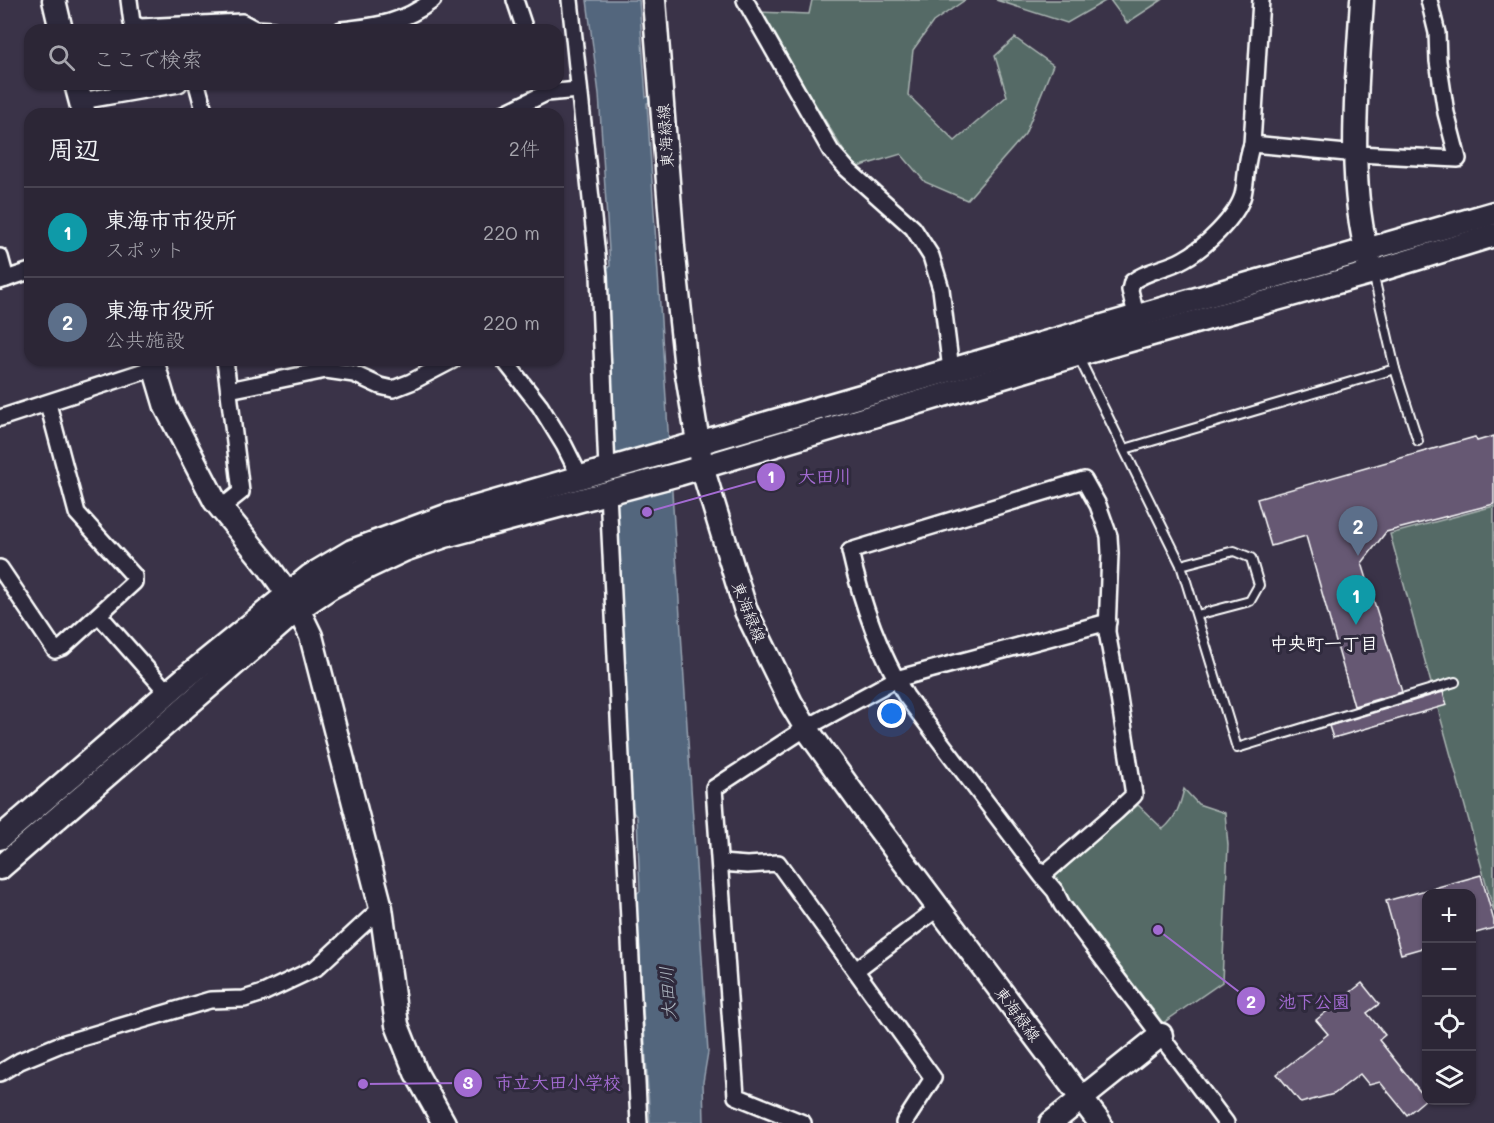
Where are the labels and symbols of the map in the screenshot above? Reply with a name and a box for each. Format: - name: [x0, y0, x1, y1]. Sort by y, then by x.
- street label: 東海緑線: [652, 103, 677, 169]
- callout: 大田川: [756, 459, 864, 495]
- text: 1: [767, 464, 775, 488]
- text: 大田川: [798, 464, 852, 488]
- pin: 2: [1338, 506, 1378, 556]
- pin: 1: [1336, 576, 1376, 625]
- street label: 東海緑線: [728, 578, 771, 645]
- district label: 中央町一丁目: [1270, 631, 1378, 655]
- your location: [877, 699, 906, 728]
- water label: 大田川: [654, 965, 680, 1021]
- street label: 東海緑線: [991, 982, 1046, 1046]
- callout: 池下公園: [1236, 983, 1362, 1019]
- text: 2: [1246, 989, 1256, 1013]
- text: 池下公園: [1278, 989, 1350, 1013]
- callout: 市立大田小学校: [453, 1065, 633, 1101]
- text: 3: [463, 1070, 474, 1094]
- text: 市立大田小学校: [495, 1070, 621, 1094]

